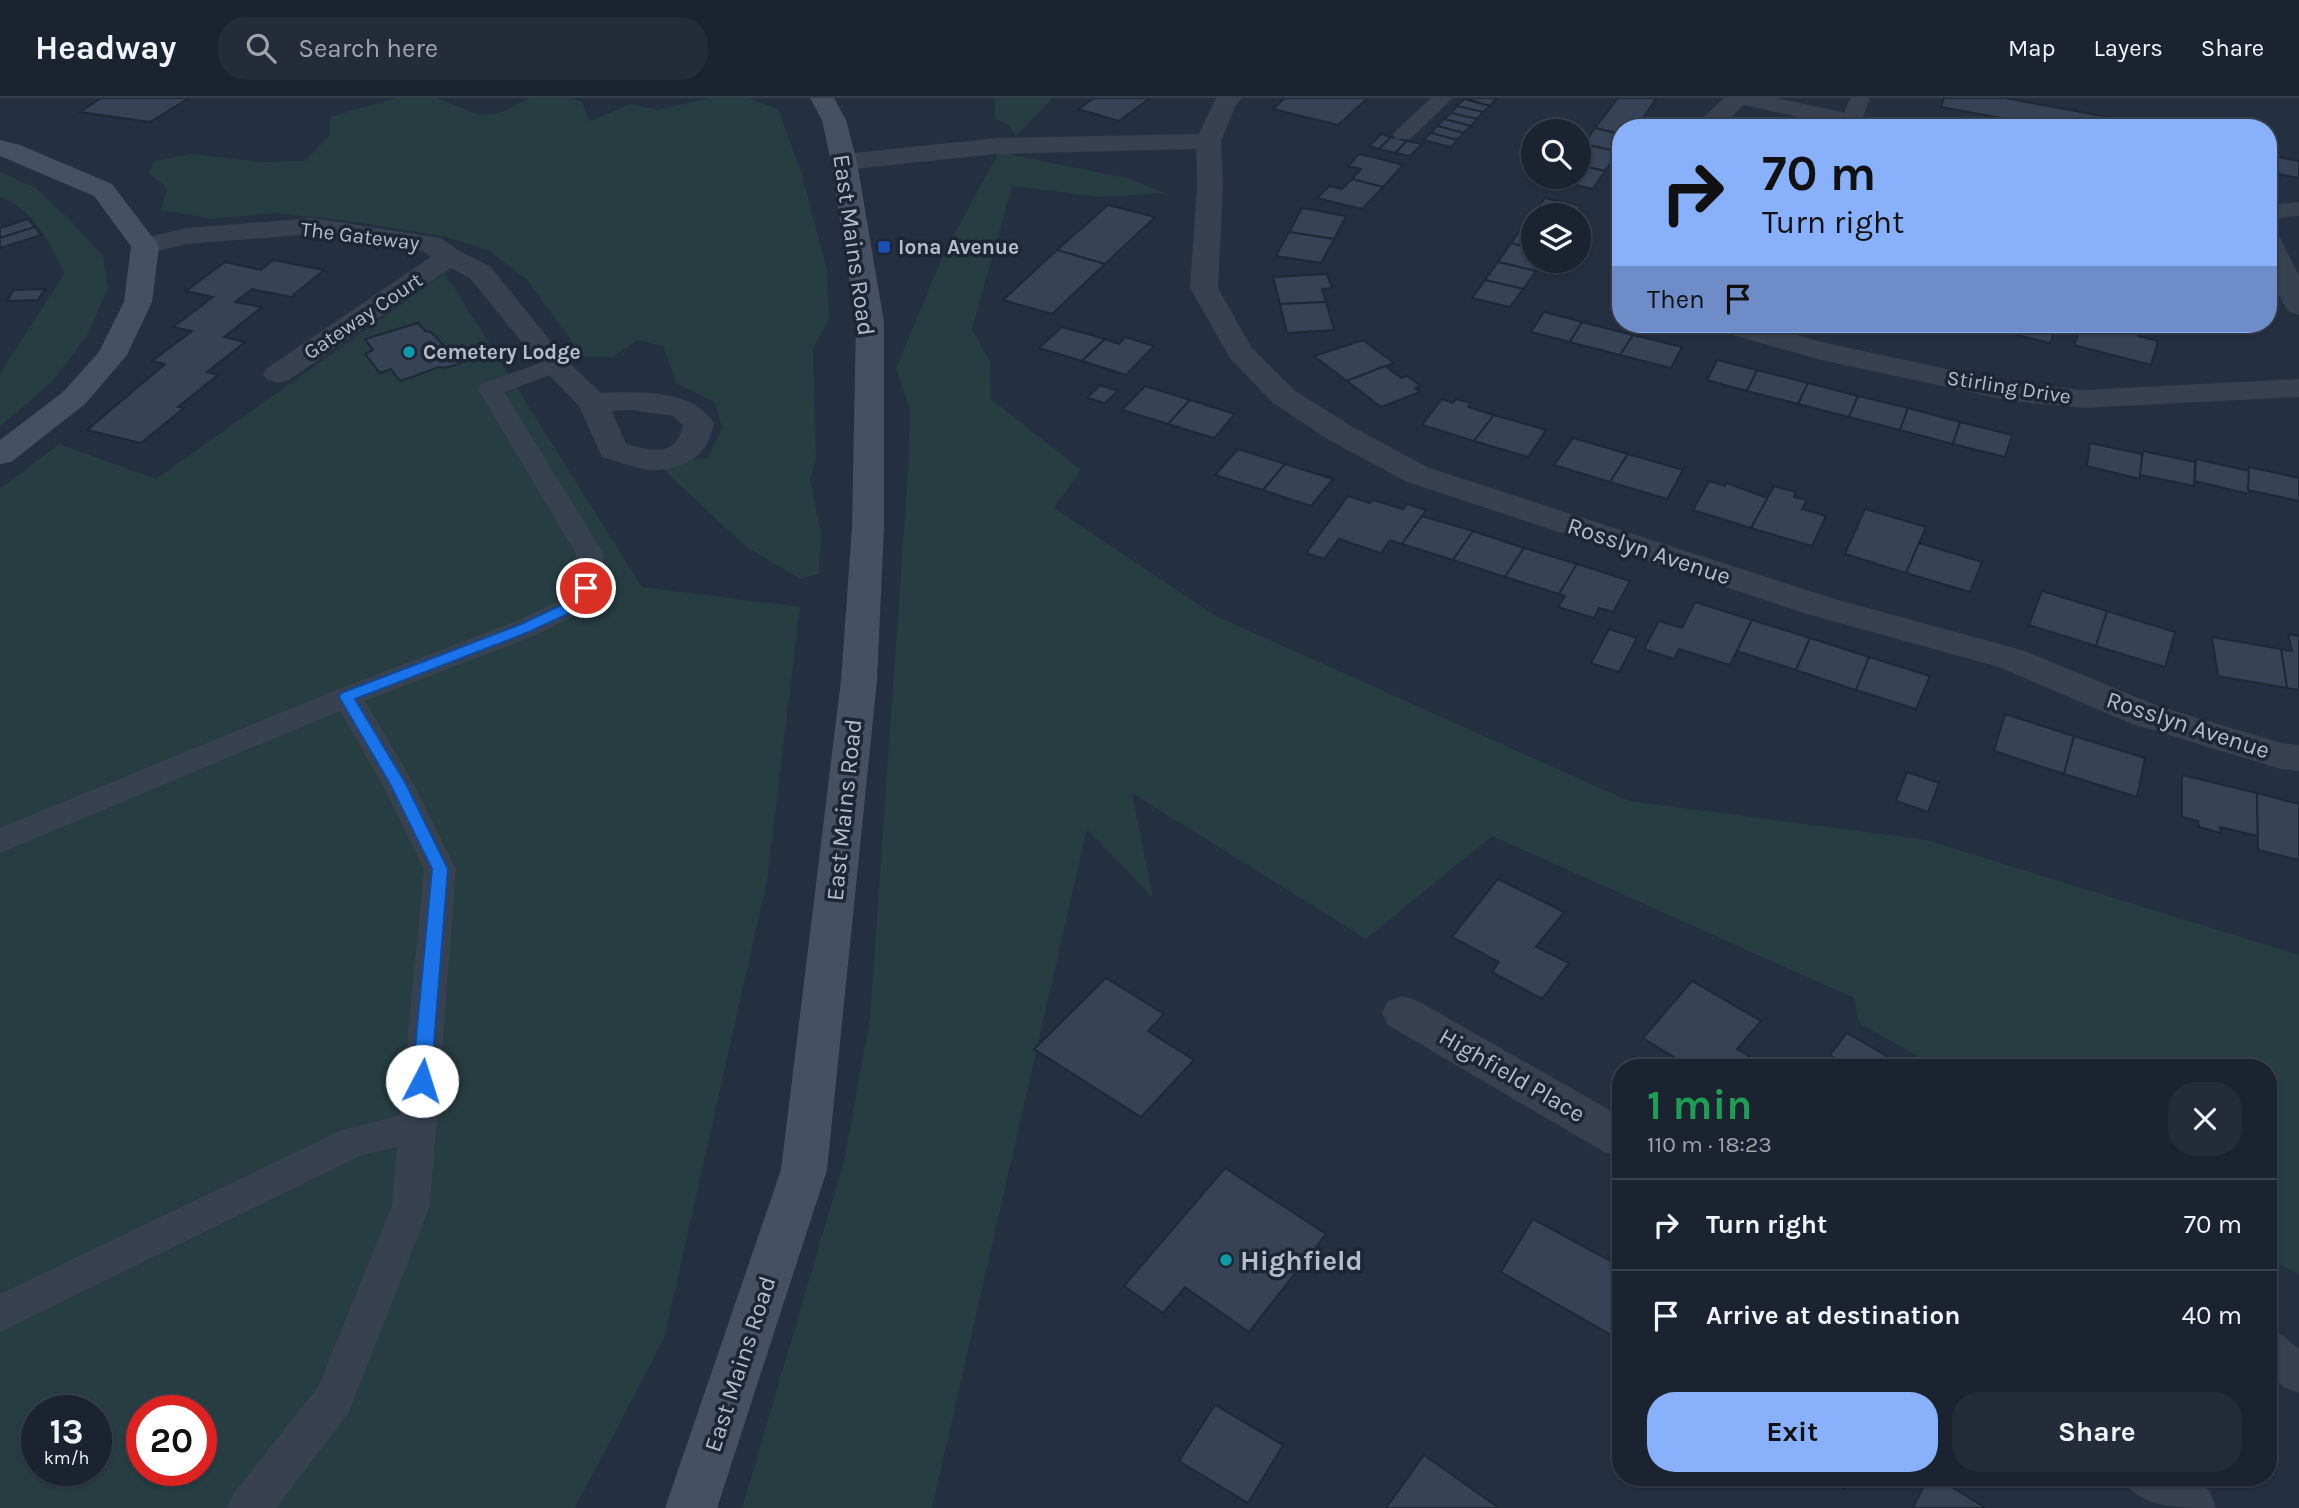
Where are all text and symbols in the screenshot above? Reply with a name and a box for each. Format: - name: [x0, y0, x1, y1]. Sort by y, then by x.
- search box: [218, 17, 708, 80]
- text: Headway: [35, 29, 176, 67]
- icon: search: [242, 29, 280, 67]
- text: Search here: [298, 33, 438, 64]
- text: Map: [2008, 34, 2056, 62]
- text: Layers: [2094, 34, 2163, 62]
- text: Share: [2201, 34, 2264, 62]
- map controls: [1521, 119, 1591, 273]
- button: search: [1521, 119, 1591, 189]
- text: 70 m: [1762, 145, 1876, 202]
- icon: right: [1647, 147, 1738, 238]
- street label: East Mains Road: [827, 153, 881, 337]
- button: layers: [1521, 203, 1591, 273]
- text: Turn right: [1762, 204, 1904, 241]
- street label: The Gateway: [299, 217, 421, 255]
- place label: Iona Avenue: [898, 235, 1019, 259]
- marker: Iona Avenue: [876, 239, 892, 255]
- street label: Gateway Court: [299, 267, 427, 364]
- icon: arrive: [1719, 280, 1757, 318]
- text: Then: [1647, 284, 1705, 315]
- place label: Cemetery Lodge: [423, 340, 581, 364]
- marker: Cemetery Lodge: [401, 344, 417, 360]
- street label: Stirling Drive: [1945, 365, 2073, 409]
- street label: Rosslyn Avenue: [1564, 511, 1734, 591]
- pin: [556, 558, 616, 618]
- icon: arrive: [567, 569, 605, 607]
- street label: Rosslyn Avenue: [2103, 685, 2273, 765]
- street label: East Mains Road: [821, 718, 867, 902]
- street label: Highfield Place: [1434, 1022, 1590, 1128]
- position arrow: [385, 1044, 459, 1118]
- text: 1 min: [1647, 1080, 1752, 1130]
- button: close: [2168, 1082, 2242, 1156]
- text: 110 m · 18:23: [1647, 1131, 1772, 1158]
- icon: right: [1647, 1206, 1685, 1244]
- text: Turn right: [1706, 1209, 1827, 1240]
- text: 70 m: [2184, 1209, 2242, 1240]
- place label: Highfield: [1240, 1244, 1363, 1277]
- marker: Highfield: [1218, 1252, 1234, 1268]
- street label: East Mains Road: [698, 1273, 782, 1455]
- icon: arrive: [1647, 1297, 1685, 1335]
- text: Arrive at destination: [1706, 1300, 1960, 1331]
- text: 40 m: [2182, 1300, 2242, 1331]
- button: Exit: [1647, 1392, 1938, 1472]
- button: Share: [1952, 1392, 2242, 1472]
- speed limit sign: 20: [126, 1395, 217, 1486]
- text: 13: [49, 1411, 84, 1452]
- text: km/h: [44, 1447, 89, 1469]

